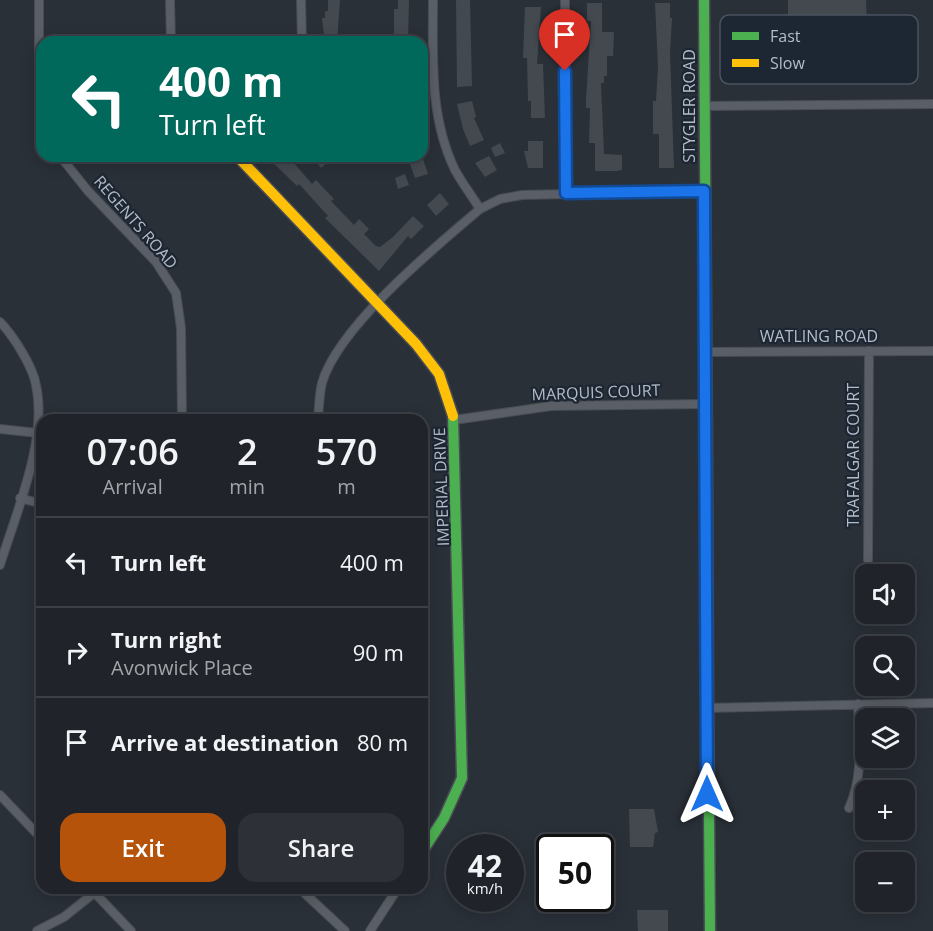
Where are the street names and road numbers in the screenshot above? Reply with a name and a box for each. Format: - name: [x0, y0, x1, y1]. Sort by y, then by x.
- street label: STYGLER ROAD: [678, 49, 700, 163]
- street label: REGENTS ROAD: [89, 171, 183, 273]
- street label: WATLING ROAD: [760, 325, 878, 347]
- street label: MARQUIS COURT: [531, 379, 661, 405]
- street label: TRAFALGAR COURT: [842, 383, 864, 527]
- street label: IMPERIAL DRIVE: [428, 427, 454, 547]

